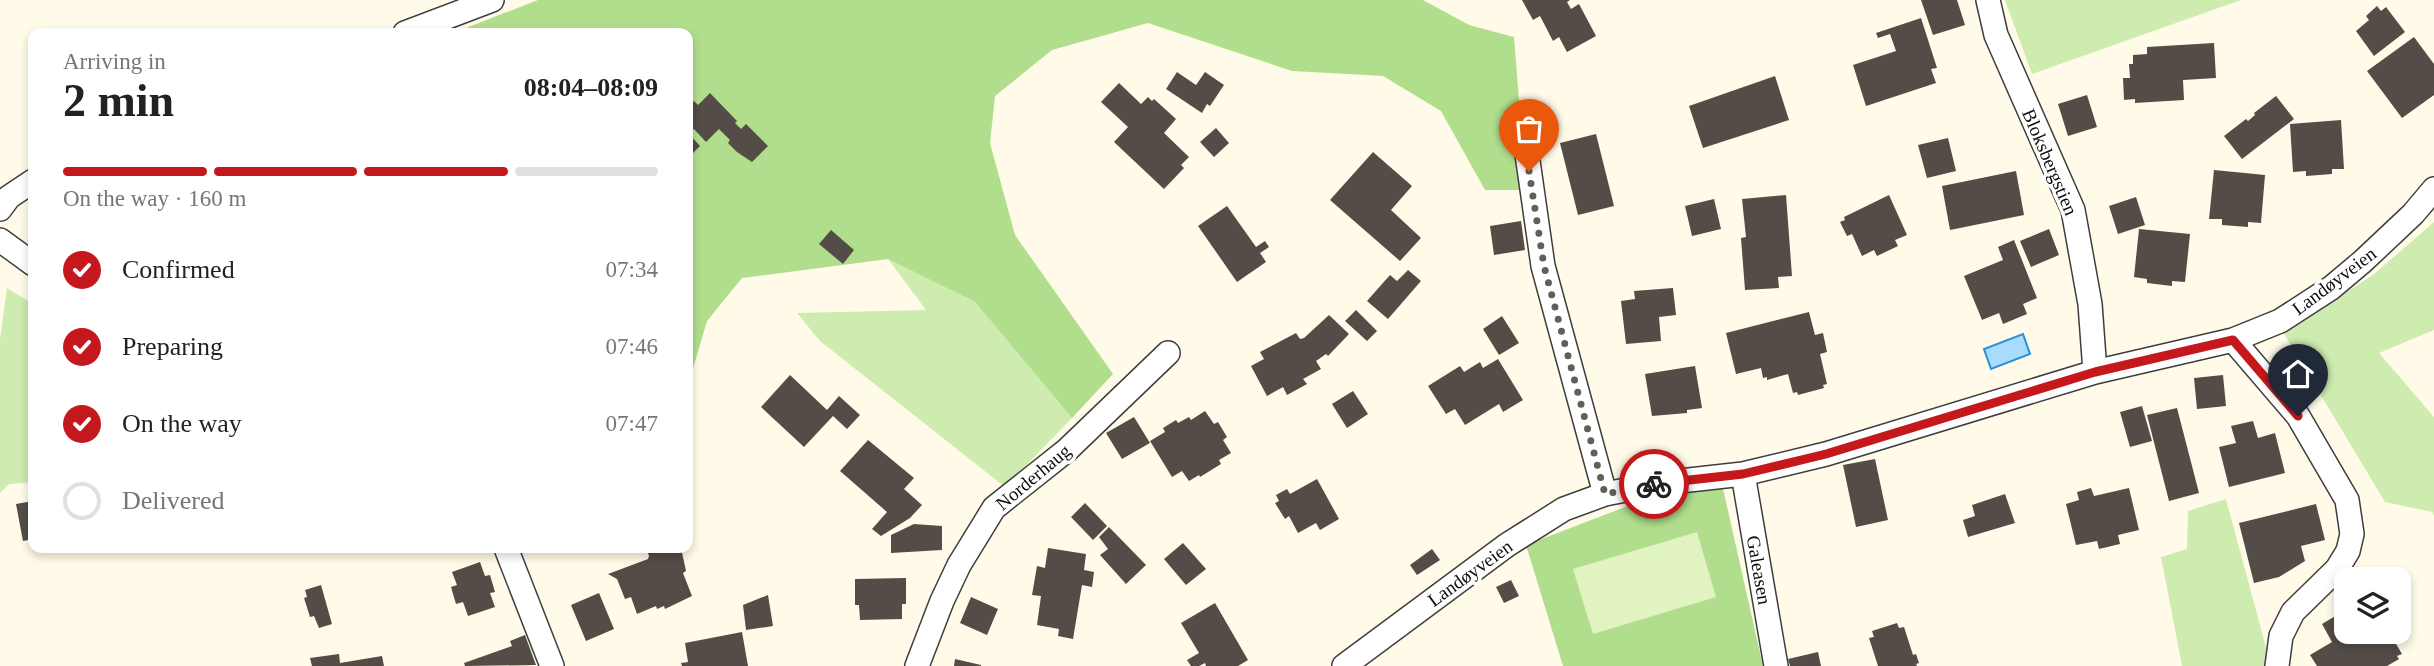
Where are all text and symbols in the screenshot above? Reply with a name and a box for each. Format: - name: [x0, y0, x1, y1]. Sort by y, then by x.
- text: Arriving in: [63, 49, 166, 74]
- text: 08:04–08:09: [524, 73, 658, 102]
- text: 2 min: [63, 75, 174, 126]
- pin: [1499, 99, 1559, 171]
- street label: Bloksbergstien: [2018, 106, 2082, 219]
- icon: bag: [1510, 110, 1548, 148]
- text: On the way · 160 m: [63, 186, 246, 211]
- street label: Landøyveien: [2288, 242, 2380, 319]
- icon: check: [63, 251, 101, 289]
- text: Confirmed: [122, 255, 235, 284]
- text: 07:34: [606, 257, 658, 282]
- icon: check: [63, 328, 101, 366]
- text: Preparing: [122, 332, 223, 361]
- text: 07:46: [606, 334, 658, 359]
- pin: [2268, 344, 2328, 416]
- icon: home: [2279, 355, 2317, 393]
- icon: check: [63, 405, 101, 443]
- text: On the way: [122, 409, 242, 438]
- text: 07:47: [606, 411, 658, 436]
- street label: Norderhaug: [991, 439, 1075, 514]
- courier: [1619, 449, 1689, 519]
- icon: bike: [1635, 465, 1673, 503]
- text: Delivered: [122, 486, 225, 515]
- street label: Galeasen: [1743, 534, 1775, 607]
- street label: Landøyveien: [1424, 535, 1517, 611]
- map controls: [2334, 567, 2411, 644]
- button: layers: [2334, 567, 2411, 644]

